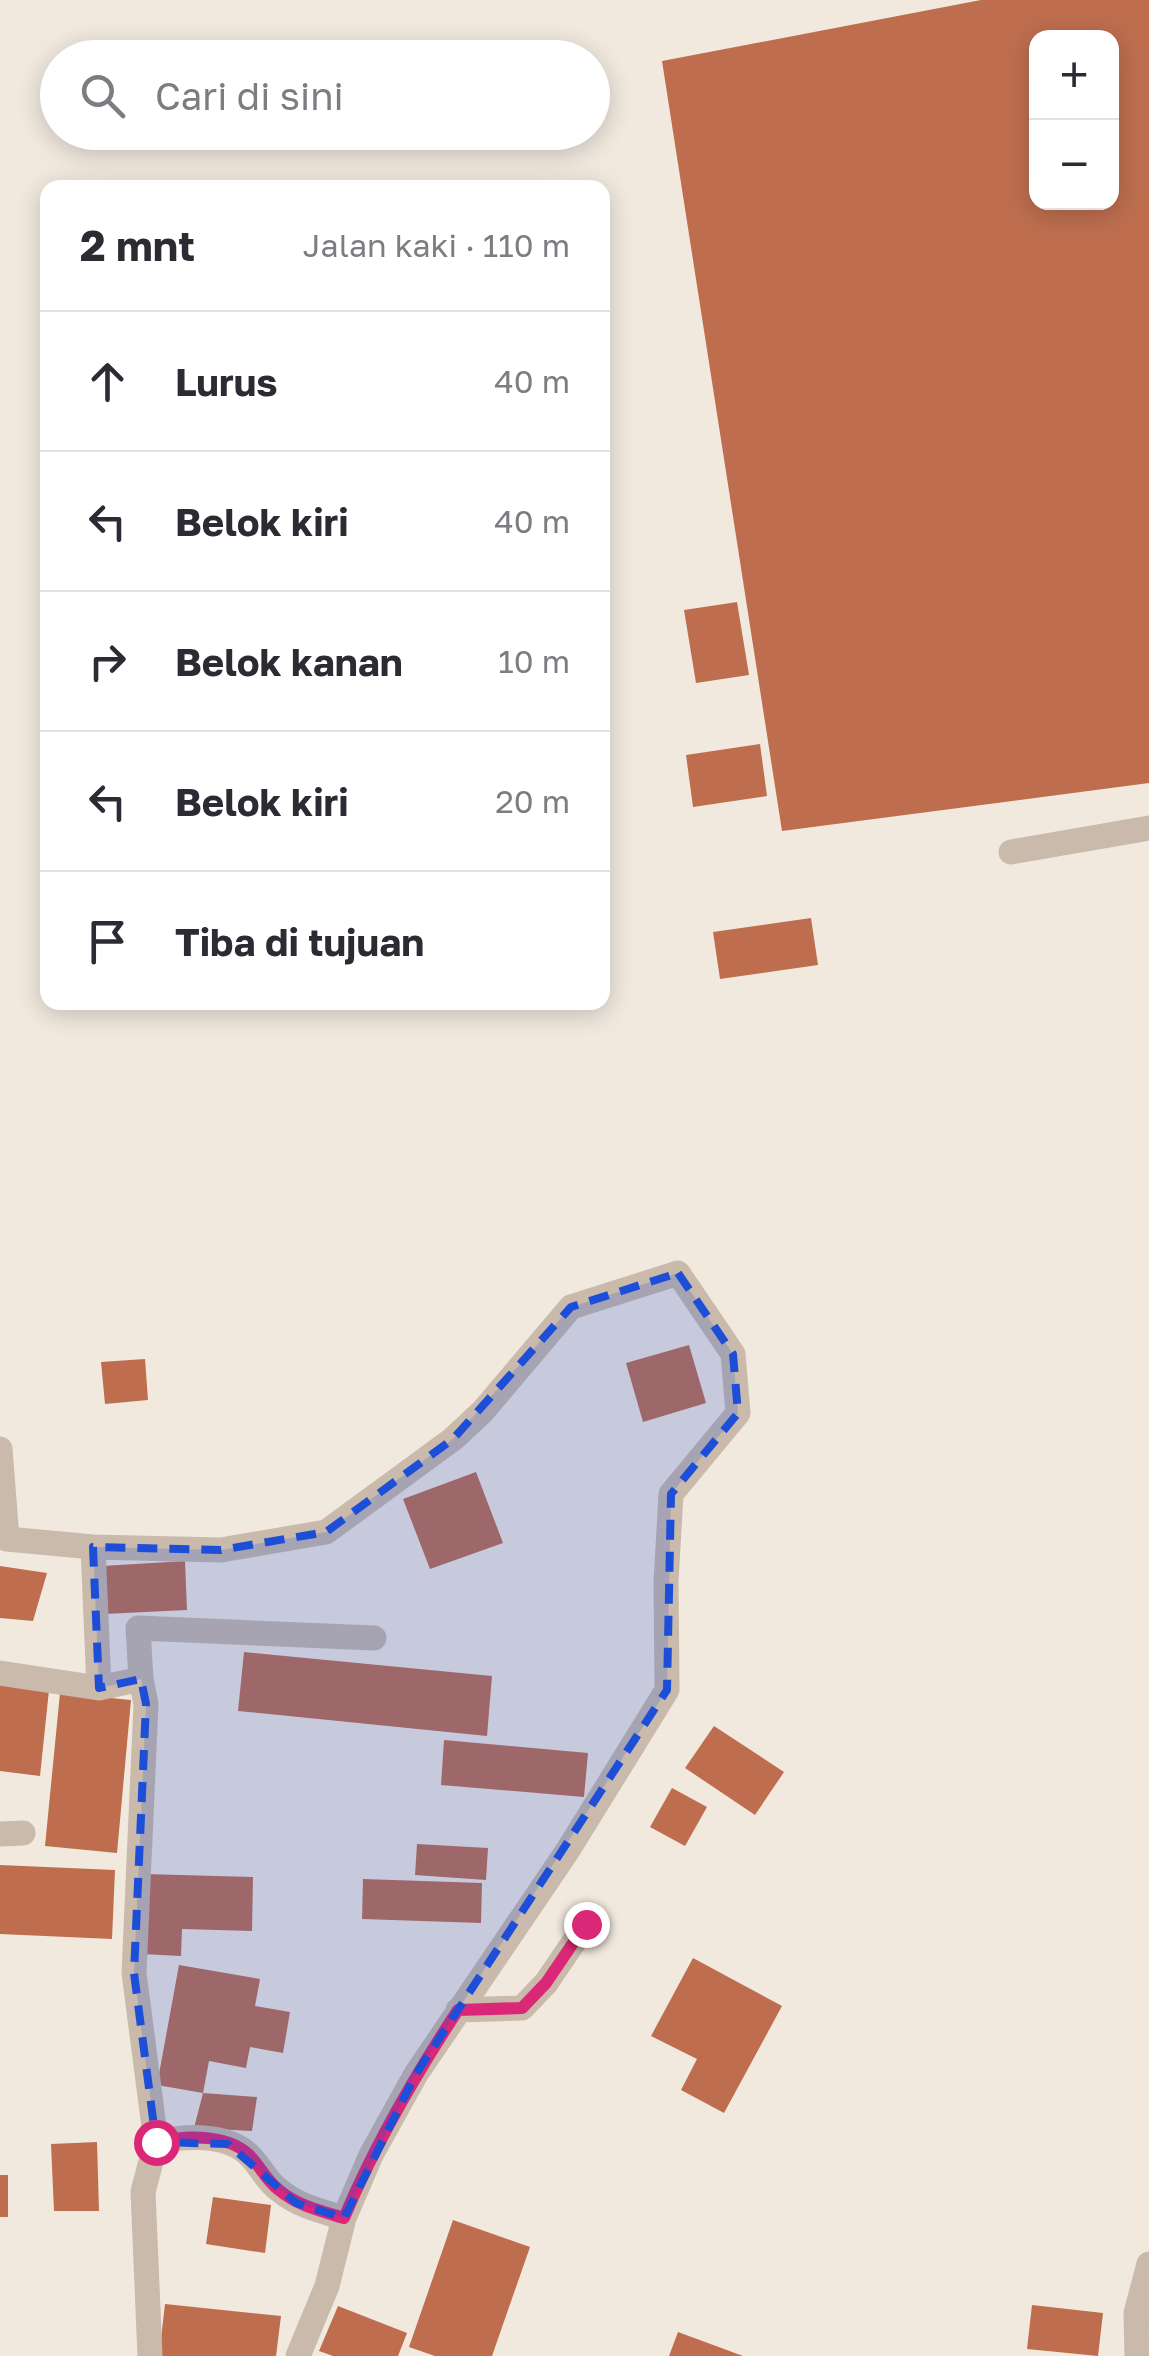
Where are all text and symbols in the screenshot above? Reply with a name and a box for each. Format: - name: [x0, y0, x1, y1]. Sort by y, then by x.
- map controls: [1029, 30, 1119, 210]
- button: +: [1029, 30, 1119, 120]
- search box: [40, 40, 610, 150]
- icon: search: [75, 68, 130, 123]
- text: Cari di sini: [155, 73, 344, 118]
- button: −: [1029, 120, 1119, 210]
- text: 2 mnt: [80, 220, 195, 270]
- text: Jalan kaki · 110 m: [303, 226, 570, 264]
- icon: ahead: [80, 354, 135, 409]
- text: Lurus: [175, 359, 278, 404]
- text: 40 m: [494, 362, 570, 400]
- icon: left: [80, 494, 135, 549]
- text: Belok kiri: [175, 499, 349, 544]
- text: 40 m: [494, 502, 570, 540]
- icon: right: [80, 634, 135, 689]
- text: Belok kanan: [175, 639, 403, 684]
- text: 10 m: [498, 642, 570, 680]
- icon: left: [80, 774, 135, 829]
- text: Belok kiri: [175, 779, 349, 824]
- text: 20 m: [495, 782, 570, 820]
- icon: arrive: [80, 914, 135, 969]
- text: Tiba di tujuan: [175, 919, 424, 964]
- route end: [564, 1902, 610, 1948]
- route start: [134, 2120, 180, 2166]

